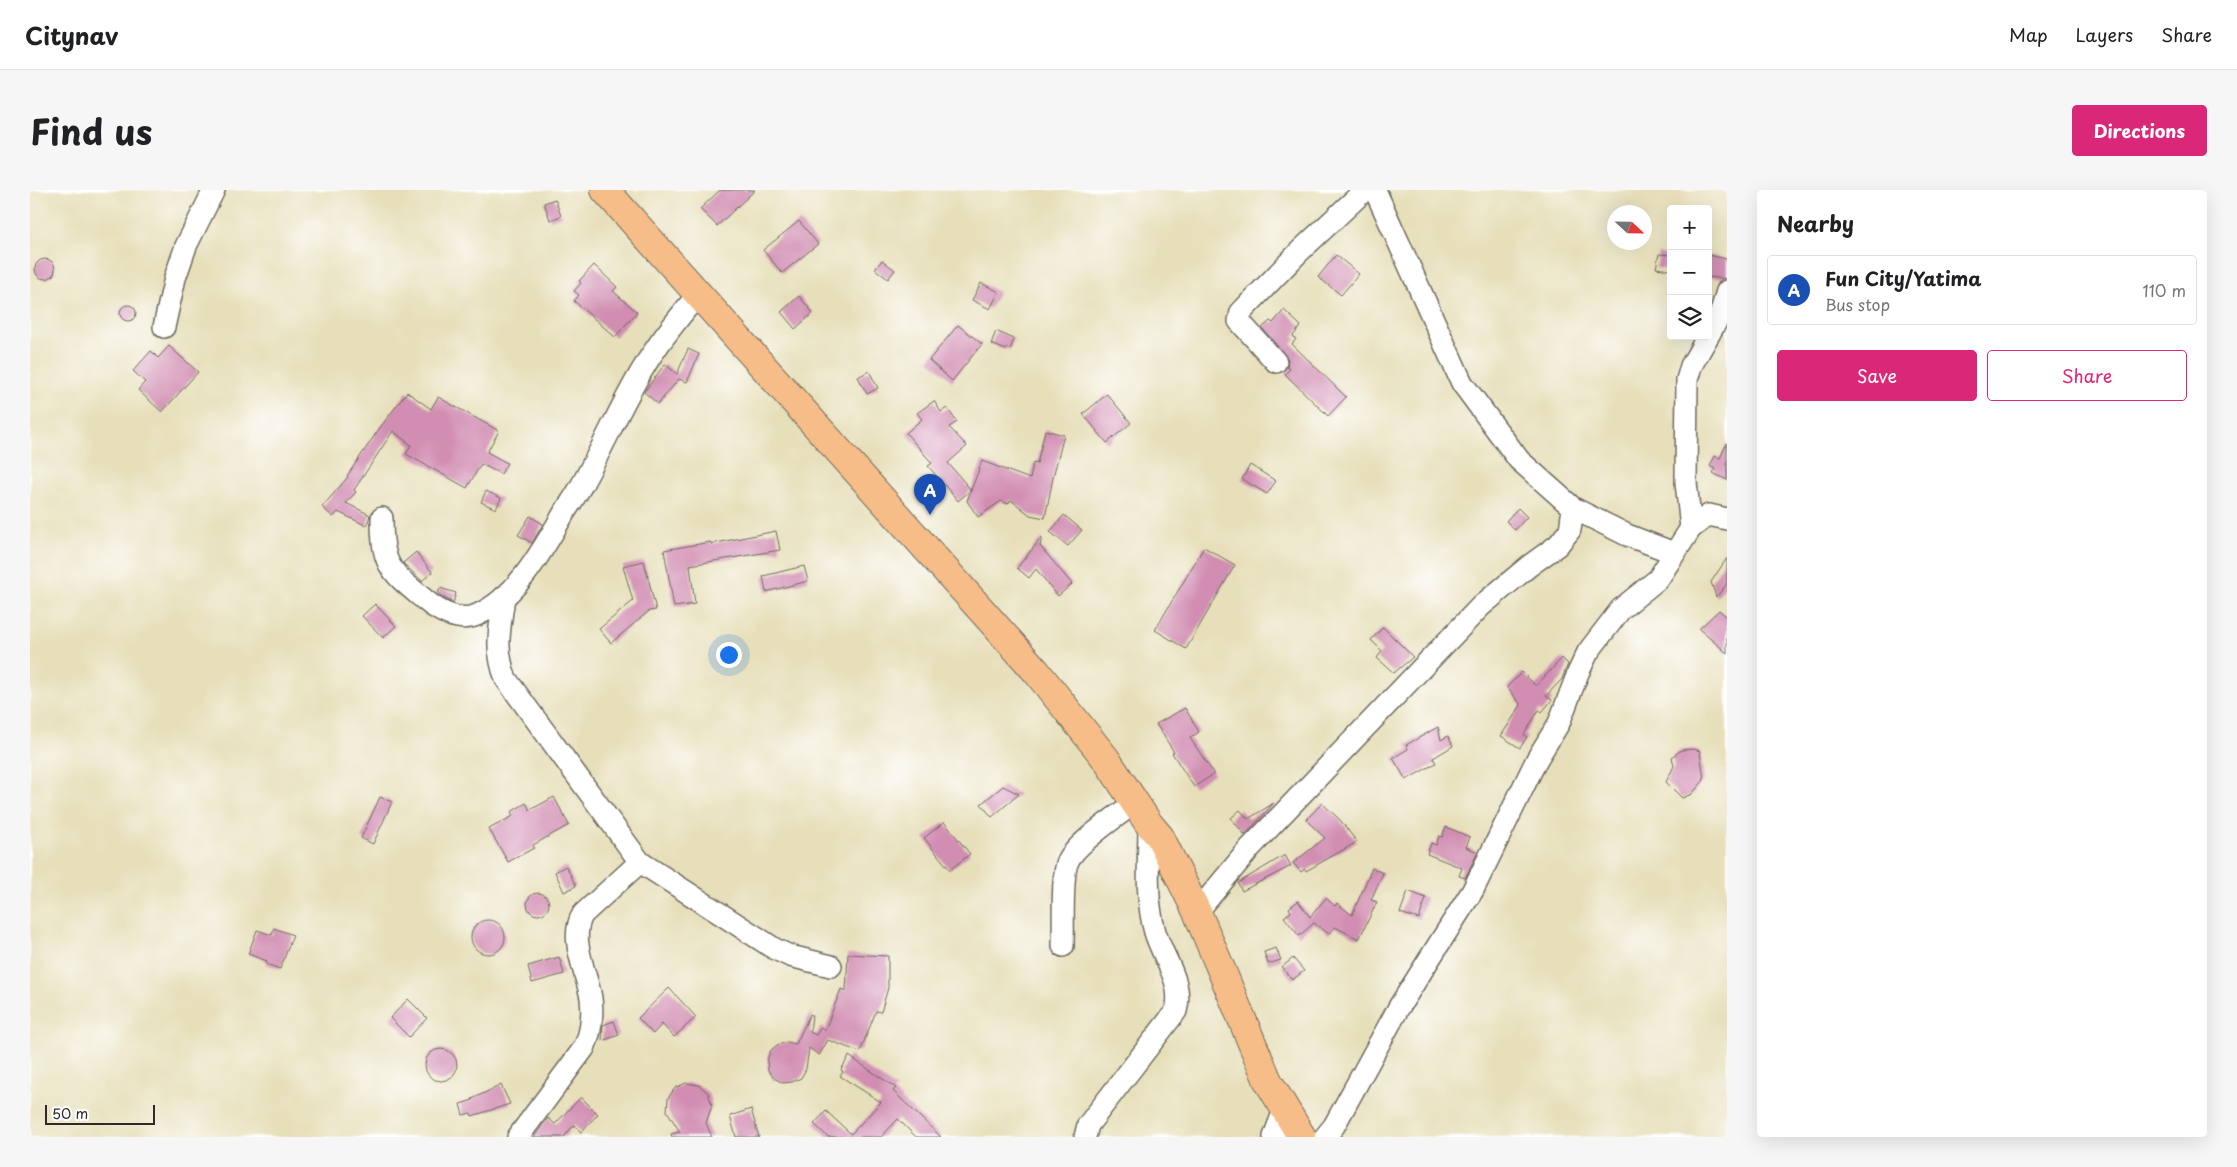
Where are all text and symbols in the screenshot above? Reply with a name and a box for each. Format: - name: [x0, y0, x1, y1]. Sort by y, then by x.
- text: Citynav: [25, 17, 118, 53]
- text: Map: [2009, 21, 2048, 48]
- text: Layers: [2076, 21, 2133, 48]
- text: Share: [2161, 21, 2212, 48]
- text: Find us: [30, 104, 152, 157]
- button: Directions: [2072, 105, 2207, 156]
- north arrow: [1607, 205, 1652, 250]
- map controls: [1667, 205, 1712, 340]
- button: +: [1667, 205, 1712, 250]
- text: Nearby: [1777, 207, 1854, 239]
- button: −: [1667, 250, 1712, 295]
- text: Fun City/Yatima: [1825, 264, 1981, 292]
- text: A: [1788, 278, 1800, 302]
- text: 110 m: [2143, 278, 2186, 302]
- text: Bus stop: [1825, 292, 1890, 316]
- button: layers: [1667, 295, 1712, 340]
- button: Save: [1777, 350, 1977, 401]
- button: Share: [1987, 350, 2187, 401]
- pin: A: [914, 474, 946, 515]
- your location: [716, 642, 742, 668]
- scale bar: [45, 1102, 155, 1125]
- text: 50 m: [52, 1103, 88, 1124]

